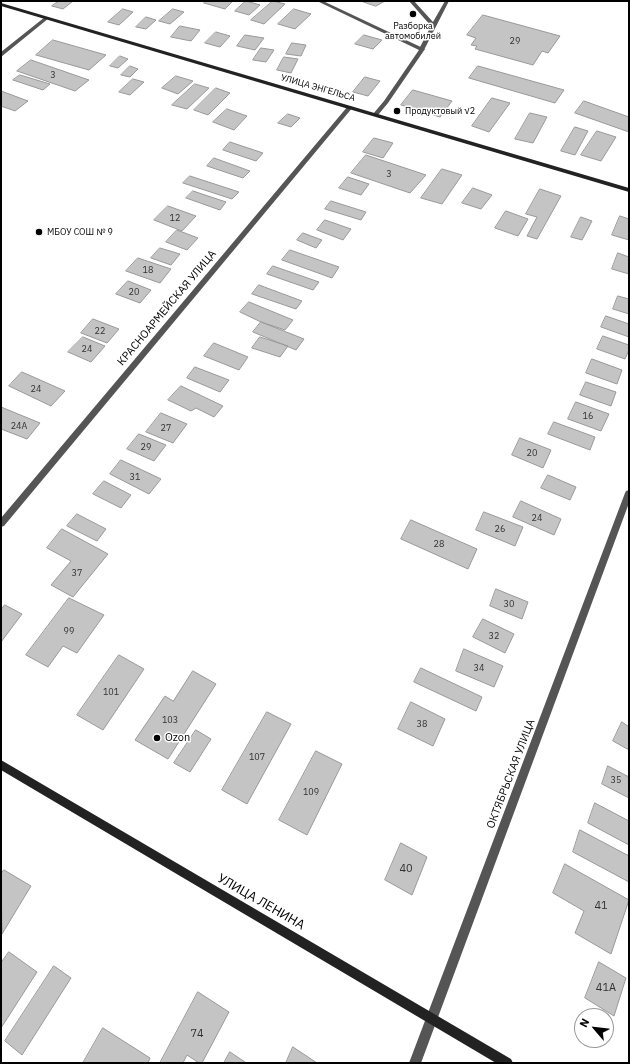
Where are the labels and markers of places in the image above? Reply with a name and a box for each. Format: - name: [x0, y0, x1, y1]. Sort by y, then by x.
- marker: Разборка автомобилей: [408, 9, 418, 19]
- place label: Разборка автомобилей: [385, 21, 441, 42]
- marker: Продуктовый √2: [392, 106, 402, 116]
- place label: Продуктовый √2: [405, 106, 475, 116]
- marker: МБОУ СОШ № 9: [34, 227, 44, 237]
- place label: МБОУ СОШ № 9: [47, 227, 113, 237]
- place label: Ozon: [165, 731, 190, 745]
- marker: Ozon: [152, 733, 162, 743]

